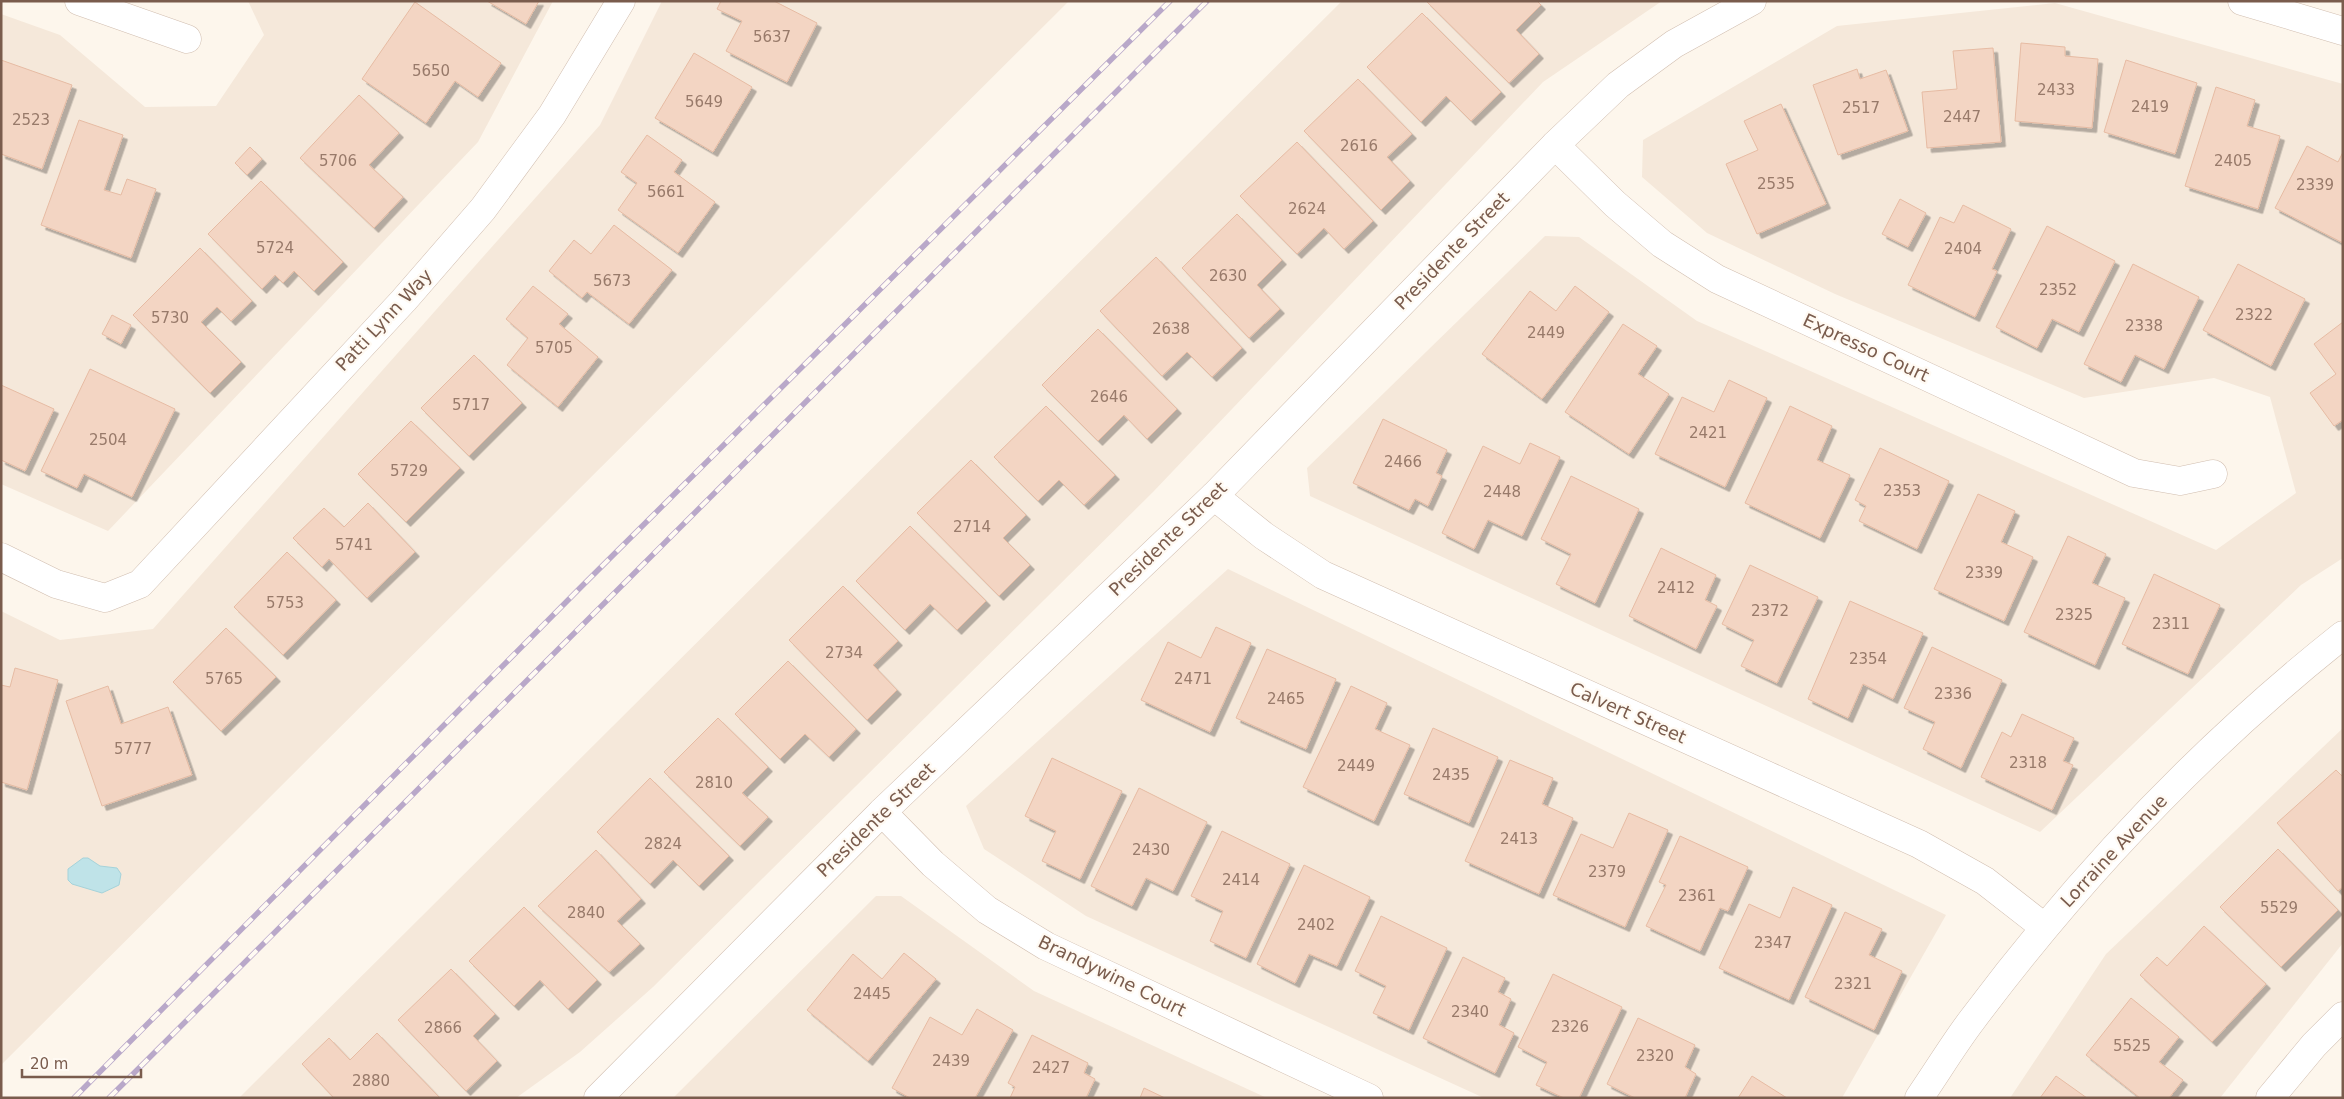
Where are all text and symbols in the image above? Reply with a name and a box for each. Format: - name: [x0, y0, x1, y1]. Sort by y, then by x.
- house number: 5637: [753, 28, 791, 46]
- house number: 5650: [412, 62, 450, 80]
- house number: 2433: [2037, 81, 2075, 99]
- house number: 5649: [685, 93, 723, 111]
- house number: 2419: [2131, 98, 2169, 116]
- house number: 2517: [1842, 99, 1880, 117]
- house number: 2447: [1943, 108, 1981, 126]
- house number: 2523: [12, 111, 50, 129]
- house number: 2616: [1340, 137, 1378, 155]
- house number: 5706: [319, 152, 357, 170]
- house number: 2405: [2214, 152, 2252, 170]
- house number: 2535: [1757, 175, 1795, 193]
- house number: 2339: [2296, 176, 2334, 194]
- house number: 5661: [647, 183, 685, 201]
- street label: Presidente Street: [1390, 187, 1513, 314]
- house number: 2624: [1288, 200, 1326, 218]
- house number: 5724: [256, 239, 294, 257]
- house number: 2404: [1944, 240, 1982, 258]
- street label: Patti Lynn Way: [331, 264, 436, 375]
- house number: 2630: [1209, 267, 1247, 285]
- house number: 5673: [593, 272, 631, 290]
- house number: 2352: [2039, 281, 2077, 299]
- house number: 2322: [2235, 306, 2273, 324]
- house number: 5730: [151, 309, 189, 327]
- street label: Expresso Court: [1800, 309, 1932, 386]
- house number: 2338: [2125, 317, 2163, 335]
- house number: 2638: [1152, 320, 1190, 338]
- house number: 2449: [1527, 324, 1565, 342]
- house number: 5705: [535, 339, 573, 357]
- house number: 2646: [1090, 388, 1128, 406]
- house number: 5717: [452, 396, 490, 414]
- house number: 2421: [1689, 424, 1727, 442]
- house number: 2504: [89, 431, 127, 449]
- house number: 2466: [1384, 453, 1422, 471]
- house number: 5729: [390, 462, 428, 480]
- street label: Presidente Street: [1104, 477, 1231, 600]
- house number: 2353: [1883, 482, 1921, 500]
- house number: 2448: [1483, 483, 1521, 501]
- house number: 2714: [953, 518, 991, 536]
- house number: 5741: [335, 536, 373, 554]
- house number: 2339: [1965, 564, 2003, 582]
- house number: 2412: [1657, 579, 1695, 597]
- house number: 5753: [266, 594, 304, 612]
- house number: 2372: [1751, 602, 1789, 620]
- house number: 2325: [2055, 606, 2093, 624]
- house number: 2311: [2152, 615, 2190, 633]
- house number: 2734: [825, 644, 863, 662]
- house number: 2354: [1849, 650, 1887, 668]
- house number: 5765: [205, 670, 243, 688]
- house number: 2471: [1174, 670, 1212, 688]
- street label: Calvert Street: [1567, 677, 1690, 748]
- house number: 2336: [1934, 685, 1972, 703]
- house number: 2465: [1267, 690, 1305, 708]
- house number: 5777: [114, 740, 152, 758]
- house number: 2318: [2009, 754, 2047, 772]
- house number: 2449: [1337, 757, 1375, 775]
- street label: Presidente Street: [812, 758, 939, 881]
- house number: 2435: [1432, 766, 1470, 784]
- house number: 2810: [695, 774, 733, 792]
- street label: Lorraine Avenue: [2056, 790, 2171, 911]
- house number: 2413: [1500, 830, 1538, 848]
- house number: 2824: [644, 835, 682, 853]
- house number: 2430: [1132, 841, 1170, 859]
- house number: 2379: [1588, 863, 1626, 881]
- house number: 2414: [1222, 871, 1260, 889]
- house number: 2361: [1678, 887, 1716, 905]
- house number: 5529: [2260, 899, 2298, 917]
- house number: 2840: [567, 904, 605, 922]
- house number: 2402: [1297, 916, 1335, 934]
- street label: Brandywine Court: [1035, 931, 1189, 1020]
- house number: 2347: [1754, 934, 1792, 952]
- house number: 2321: [1834, 975, 1872, 993]
- house number: 2445: [853, 985, 891, 1003]
- house number: 2340: [1451, 1003, 1489, 1021]
- house number: 2326: [1551, 1018, 1589, 1036]
- house number: 2866: [424, 1019, 462, 1037]
- house number: 5525: [2113, 1037, 2151, 1055]
- scale bar: [22, 1046, 141, 1078]
- house number: 2320: [1636, 1047, 1674, 1065]
- house number: 2439: [932, 1052, 970, 1070]
- text: 20 m: [30, 1055, 68, 1073]
- house number: 2427: [1032, 1059, 1070, 1077]
- house number: 2880: [352, 1072, 390, 1090]

